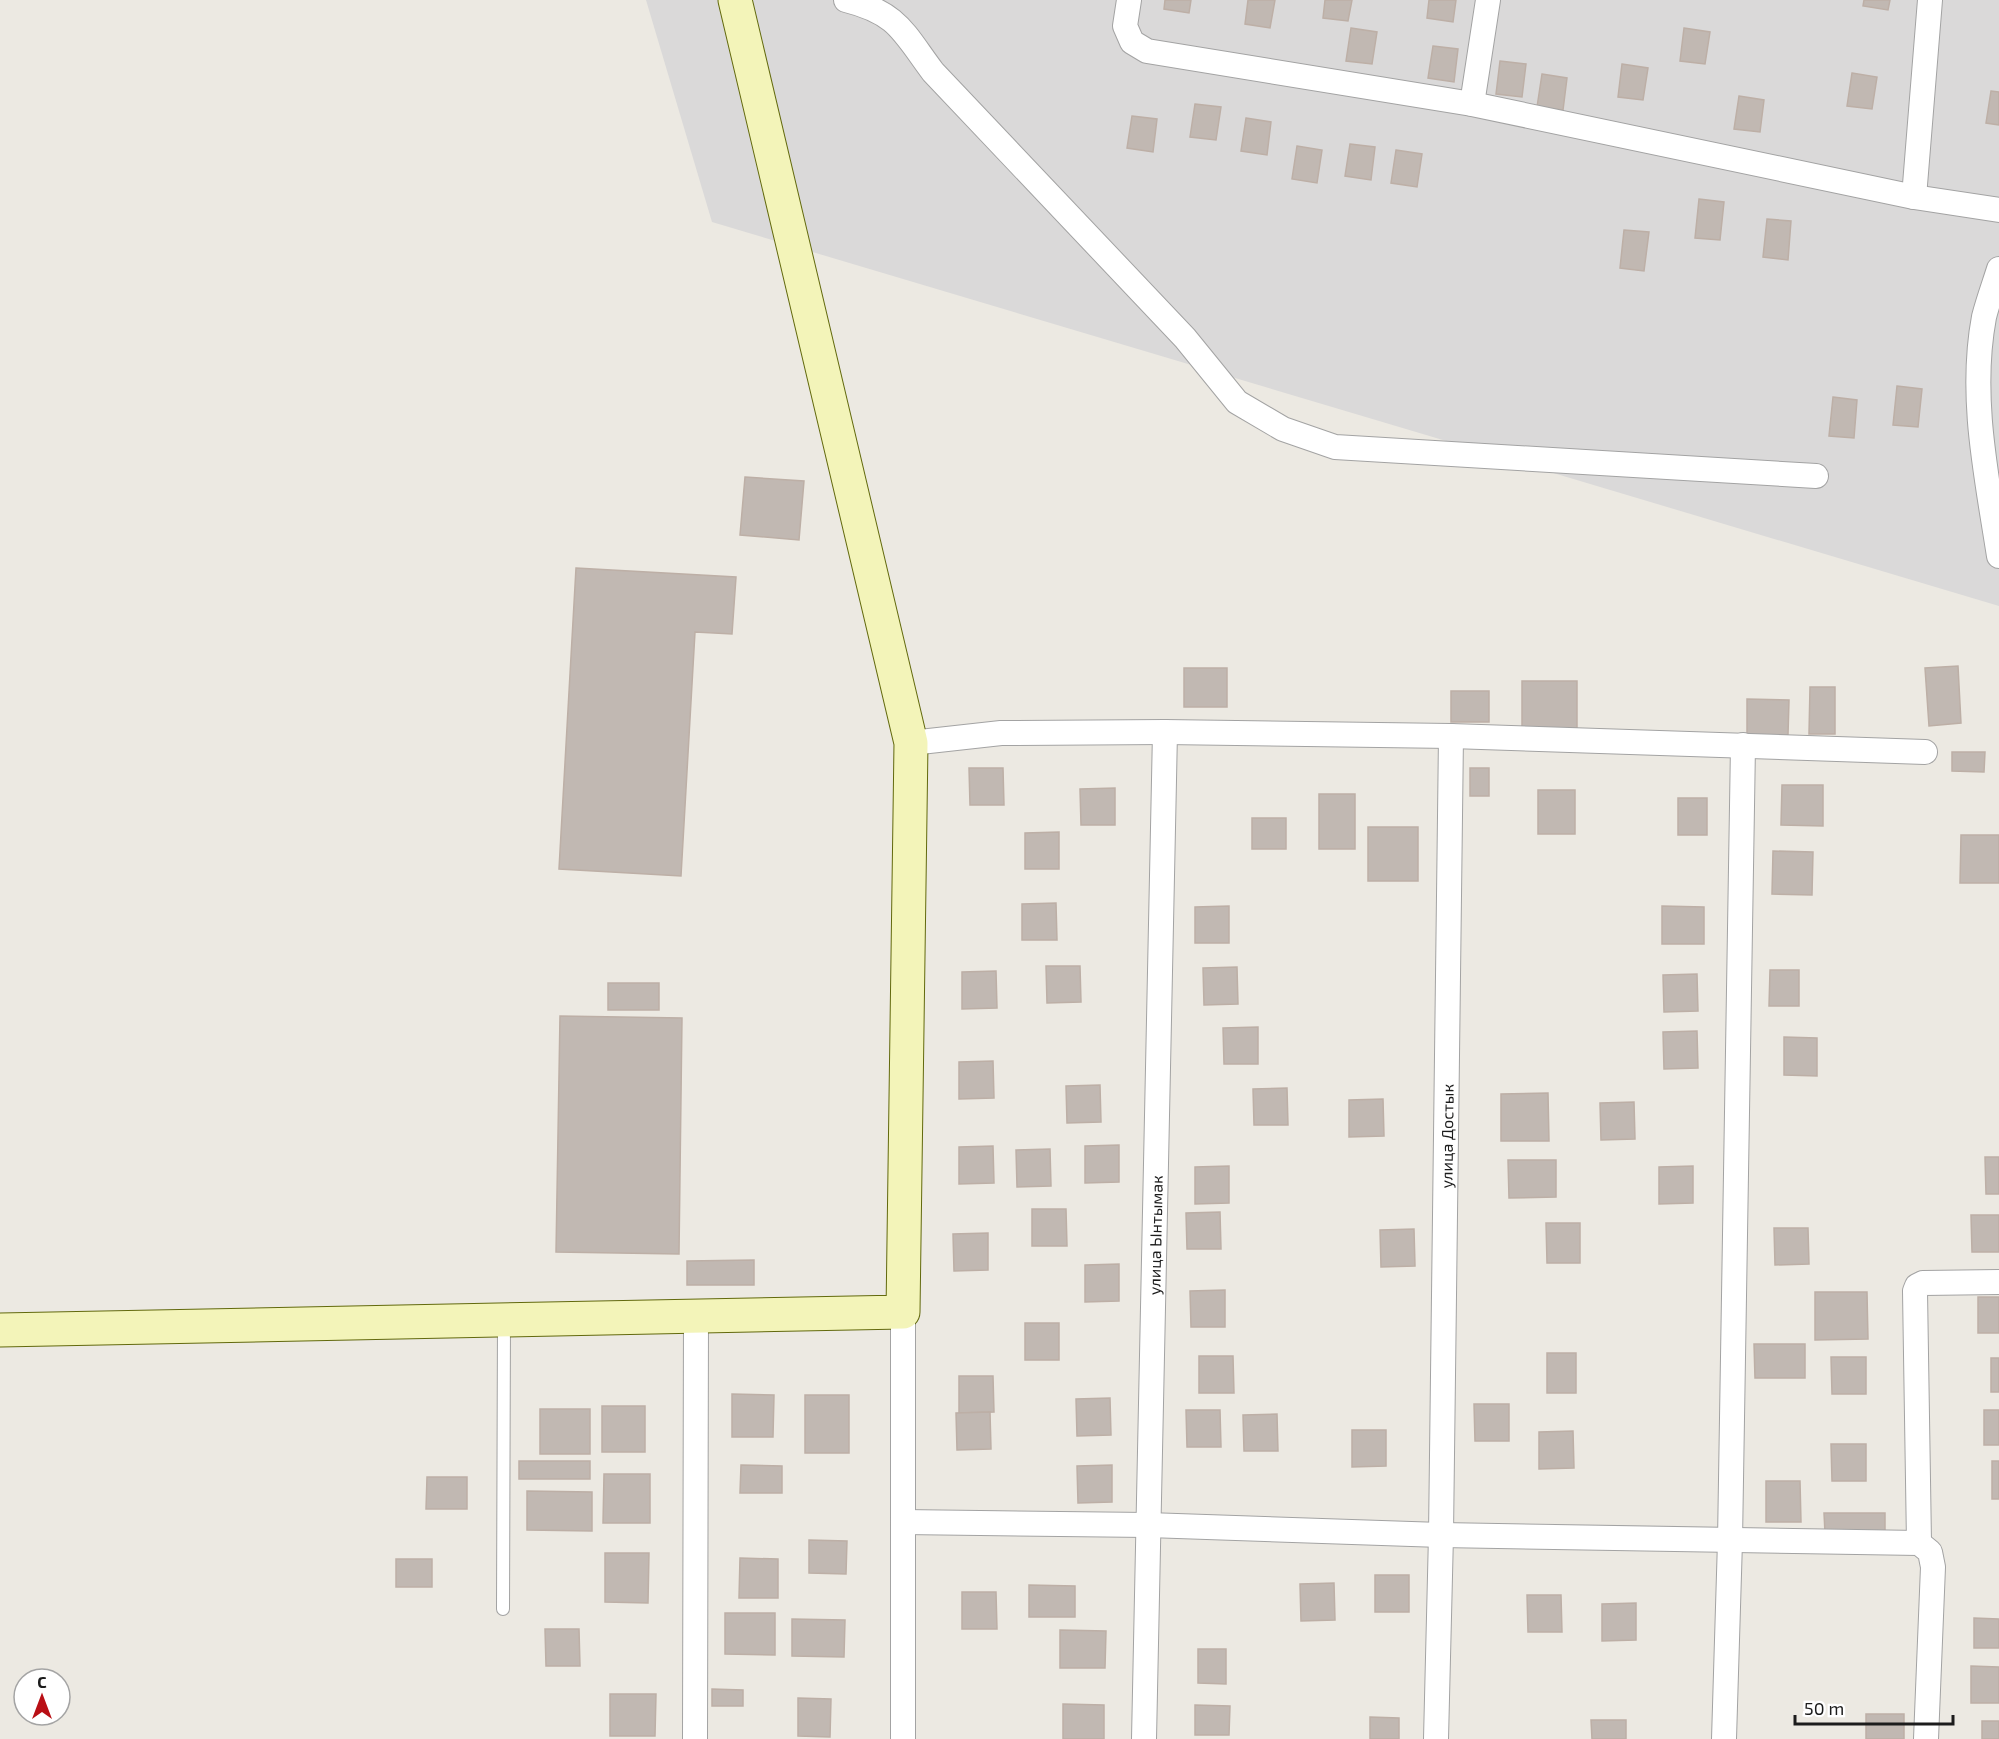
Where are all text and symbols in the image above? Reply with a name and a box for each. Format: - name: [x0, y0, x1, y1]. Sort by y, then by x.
- street label: улица Достык: [1436, 1083, 1456, 1188]
- street label: улица Ынтымак: [1144, 1175, 1165, 1295]
- north arrow: [12, 1667, 72, 1727]
- text: С: [37, 1672, 47, 1691]
- scale bar: [1795, 1688, 1952, 1726]
- text: 50 m: [1804, 1697, 1844, 1719]

